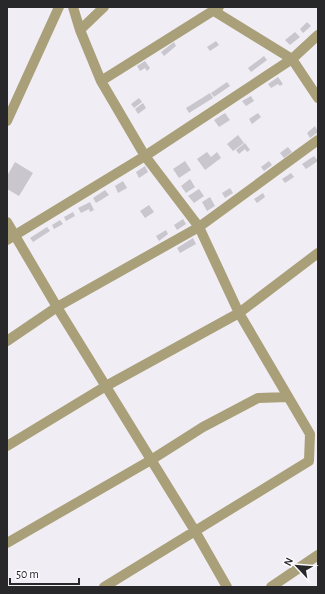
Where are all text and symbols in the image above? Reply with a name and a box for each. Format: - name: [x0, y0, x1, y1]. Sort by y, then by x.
- north arrow: [277, 546, 317, 586]
- text: N: [282, 556, 295, 568]
- scale bar: [10, 560, 79, 586]
- text: 50 m: [16, 568, 39, 580]

